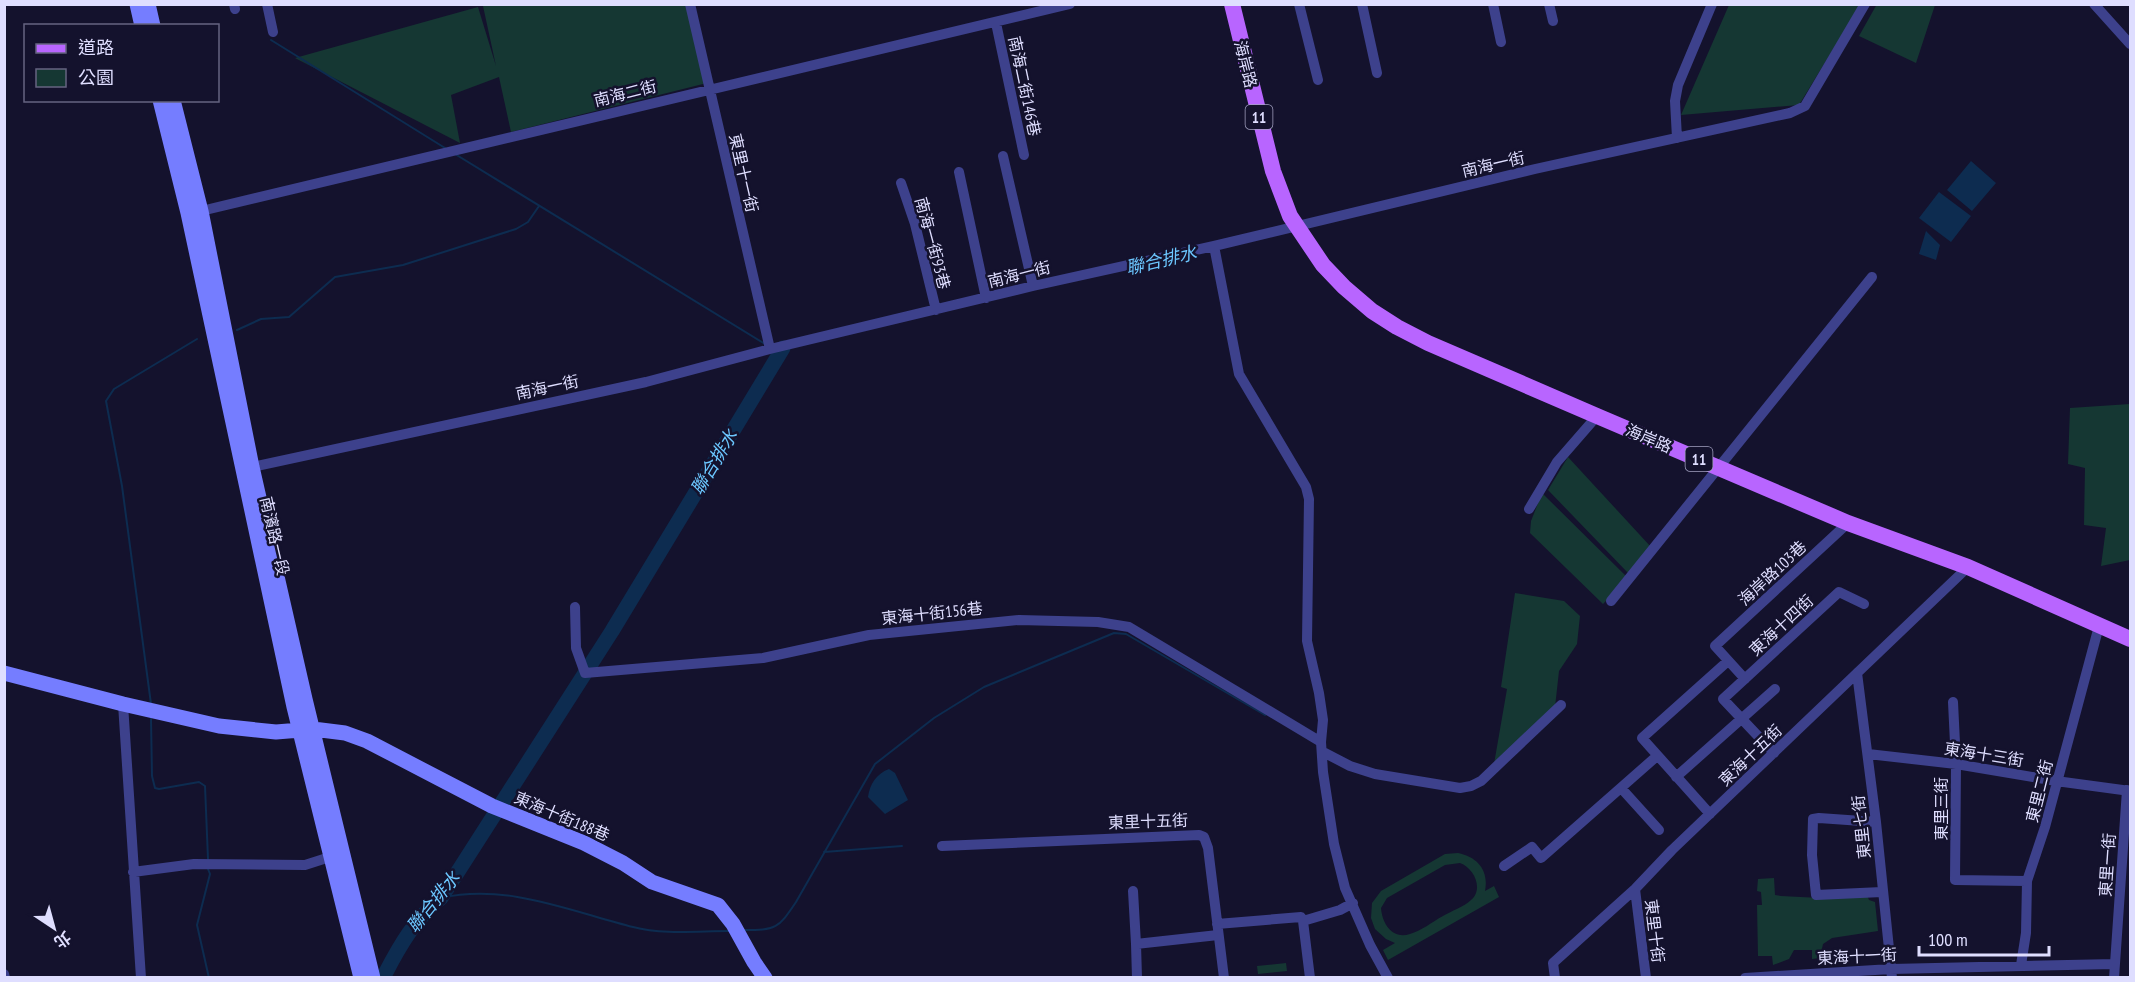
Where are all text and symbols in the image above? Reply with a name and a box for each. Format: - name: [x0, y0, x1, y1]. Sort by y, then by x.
- legend: [24, 24, 219, 102]
- street label: 南海二街146巷: [1005, 34, 1045, 138]
- text: 道路: [78, 36, 114, 59]
- street label: 海岸路: [1230, 38, 1262, 90]
- text: 公園: [78, 66, 114, 89]
- street label: 南海二街: [592, 76, 658, 110]
- road number: 11: [1246, 105, 1272, 129]
- street label: 東里十一街: [725, 132, 763, 214]
- street label: 南海一街: [1460, 147, 1526, 181]
- street label: 南海一街93巷: [911, 195, 955, 291]
- water label: 聯合排水: [1123, 240, 1200, 279]
- street label: 南海一街: [986, 257, 1052, 291]
- street label: 南海一街: [514, 371, 580, 403]
- street label: 海岸路: [1623, 419, 1675, 457]
- water label: 聯合排水: [686, 424, 743, 499]
- road number: 11: [1686, 447, 1712, 471]
- street label: 南濱路一段: [256, 495, 294, 577]
- street label: 海岸路103巷: [1734, 536, 1810, 610]
- street label: 東海十四街: [1745, 590, 1817, 660]
- street label: 東海十街156巷: [880, 598, 984, 628]
- street label: 東海十五街: [1714, 720, 1786, 790]
- street label: 東海十三街: [1943, 738, 2025, 770]
- street label: 東里二街: [2022, 758, 2056, 824]
- street label: 東里三街: [1931, 777, 1951, 841]
- street label: 東海十街188巷: [511, 787, 613, 845]
- street label: 東里七街: [1848, 794, 1874, 860]
- street label: 東里十五街: [1108, 810, 1188, 832]
- street label: 東里一街: [2095, 832, 2119, 898]
- water label: 聯合排水: [401, 866, 465, 937]
- north arrow: [24, 898, 84, 958]
- street label: 東里十街: [1641, 898, 1669, 964]
- scale bar: [1919, 919, 2050, 957]
- text: 北: [50, 927, 75, 953]
- text: 100 m: [1928, 928, 1968, 951]
- street label: 東海十一街: [1817, 944, 1897, 968]

